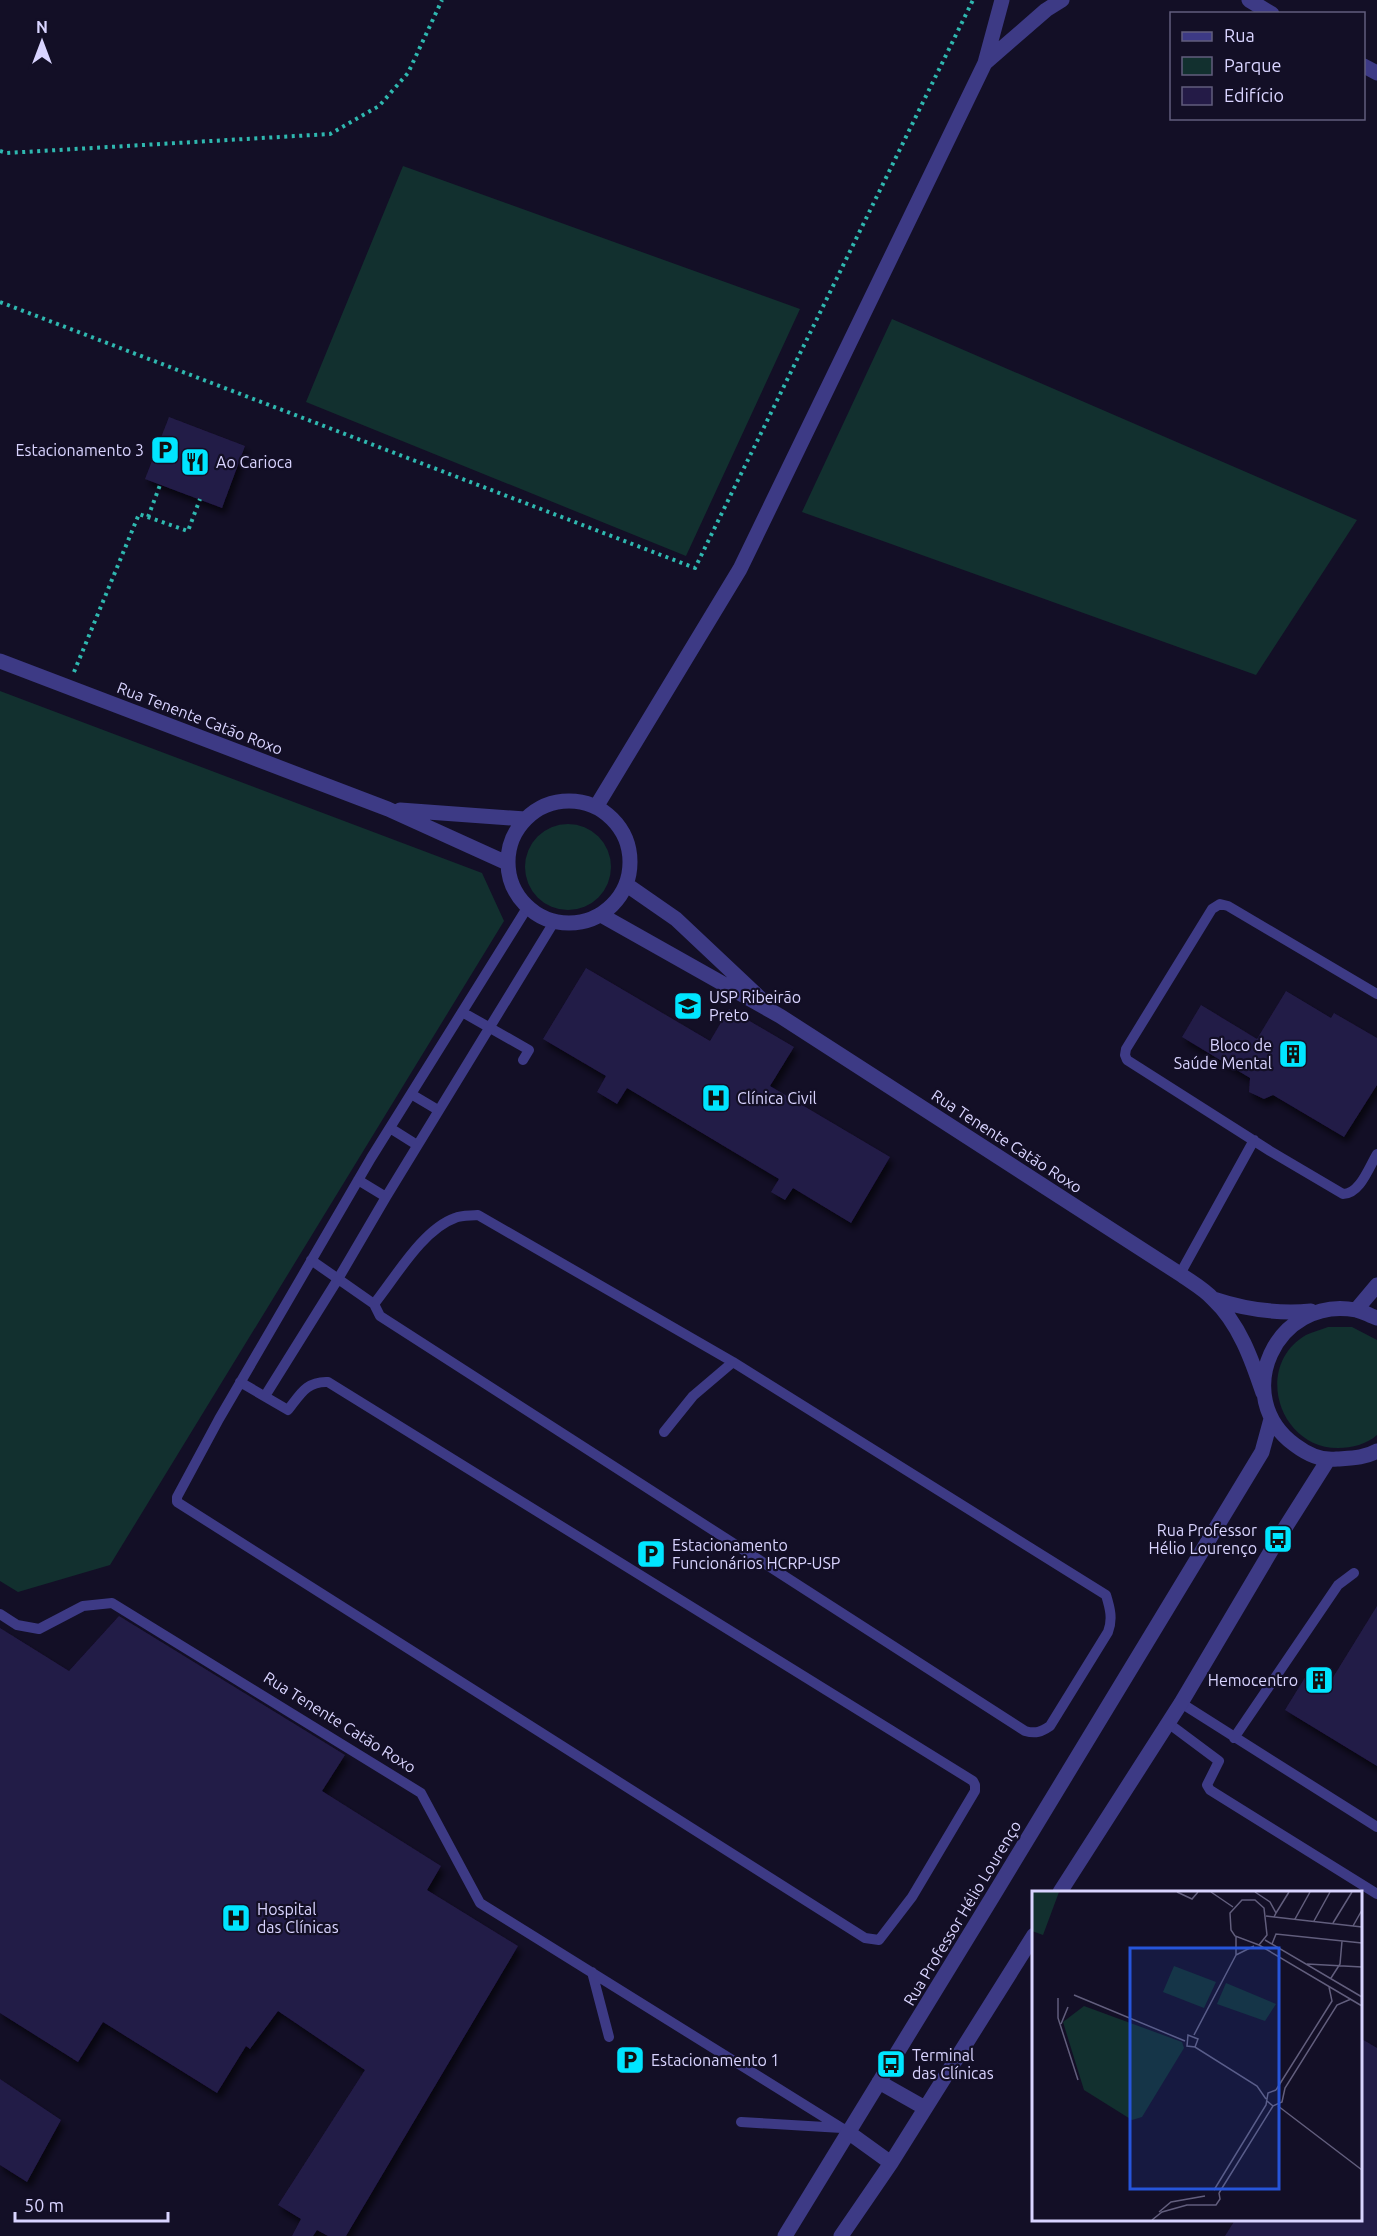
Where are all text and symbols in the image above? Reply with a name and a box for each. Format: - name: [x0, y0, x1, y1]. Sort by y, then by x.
- north arrow: [12, 12, 72, 72]
- legend: [1170, 12, 1365, 120]
- text: N: [36, 18, 48, 36]
- text: Rua: [1224, 25, 1255, 45]
- text: Parque: [1224, 55, 1281, 75]
- text: Edifício: [1224, 85, 1284, 105]
- parking icon: Estacionamento 3: [149, 434, 181, 466]
- place label: Estacionamento 3: [15, 441, 144, 459]
- restaurant icon: Ao Carioca: [179, 446, 211, 478]
- place label: Ao Carioca: [216, 453, 292, 471]
- street label: Rua Tenente Catão Roxo: [115, 678, 285, 758]
- place label: USP Ribeirão Preto: [709, 988, 801, 1024]
- school or university icon: USP Ribeirão Preto: [672, 990, 704, 1022]
- place label: Bloco de Saúde Mental: [1174, 1036, 1272, 1072]
- building icon: Bloco de Saúde Mental: [1277, 1038, 1309, 1070]
- hospital icon: Clínica Civil: [700, 1082, 732, 1114]
- street label: Rua Tenente Catão Roxo: [928, 1086, 1086, 1196]
- place label: Clínica Civil: [737, 1089, 817, 1107]
- place label: Rua Professor Hélio Lourenço: [1149, 1521, 1257, 1557]
- bus stop icon: Rua Professor Hélio Lourenço: [1262, 1523, 1294, 1555]
- place label: Estacionamento Funcionários HCRP-USP: [672, 1536, 840, 1572]
- parking icon: Estacionamento Funcionários HCRP-USP: [635, 1538, 667, 1570]
- building icon: Hemocentro: [1303, 1664, 1335, 1696]
- street label: Rua Tenente Catão Roxo: [261, 1668, 419, 1776]
- place label: Hemocentro: [1208, 1671, 1298, 1689]
- street label: Rua Professor Hélio Lourenço: [900, 1817, 1024, 2009]
- inset map: [1032, 1891, 1362, 2221]
- place label: Hospital das Clínicas: [257, 1900, 339, 1936]
- hospital icon: Hospital das Clínicas: [220, 1902, 252, 1934]
- parking icon: Estacionamento 1: [614, 2044, 646, 2076]
- place label: Terminal das Clínicas: [912, 2046, 994, 2082]
- bus stop icon: Terminal das Clínicas: [875, 2048, 907, 2080]
- place label: Estacionamento 1: [651, 2051, 780, 2069]
- scale bar: [15, 2185, 168, 2223]
- text: 50 m: [24, 2195, 64, 2215]

